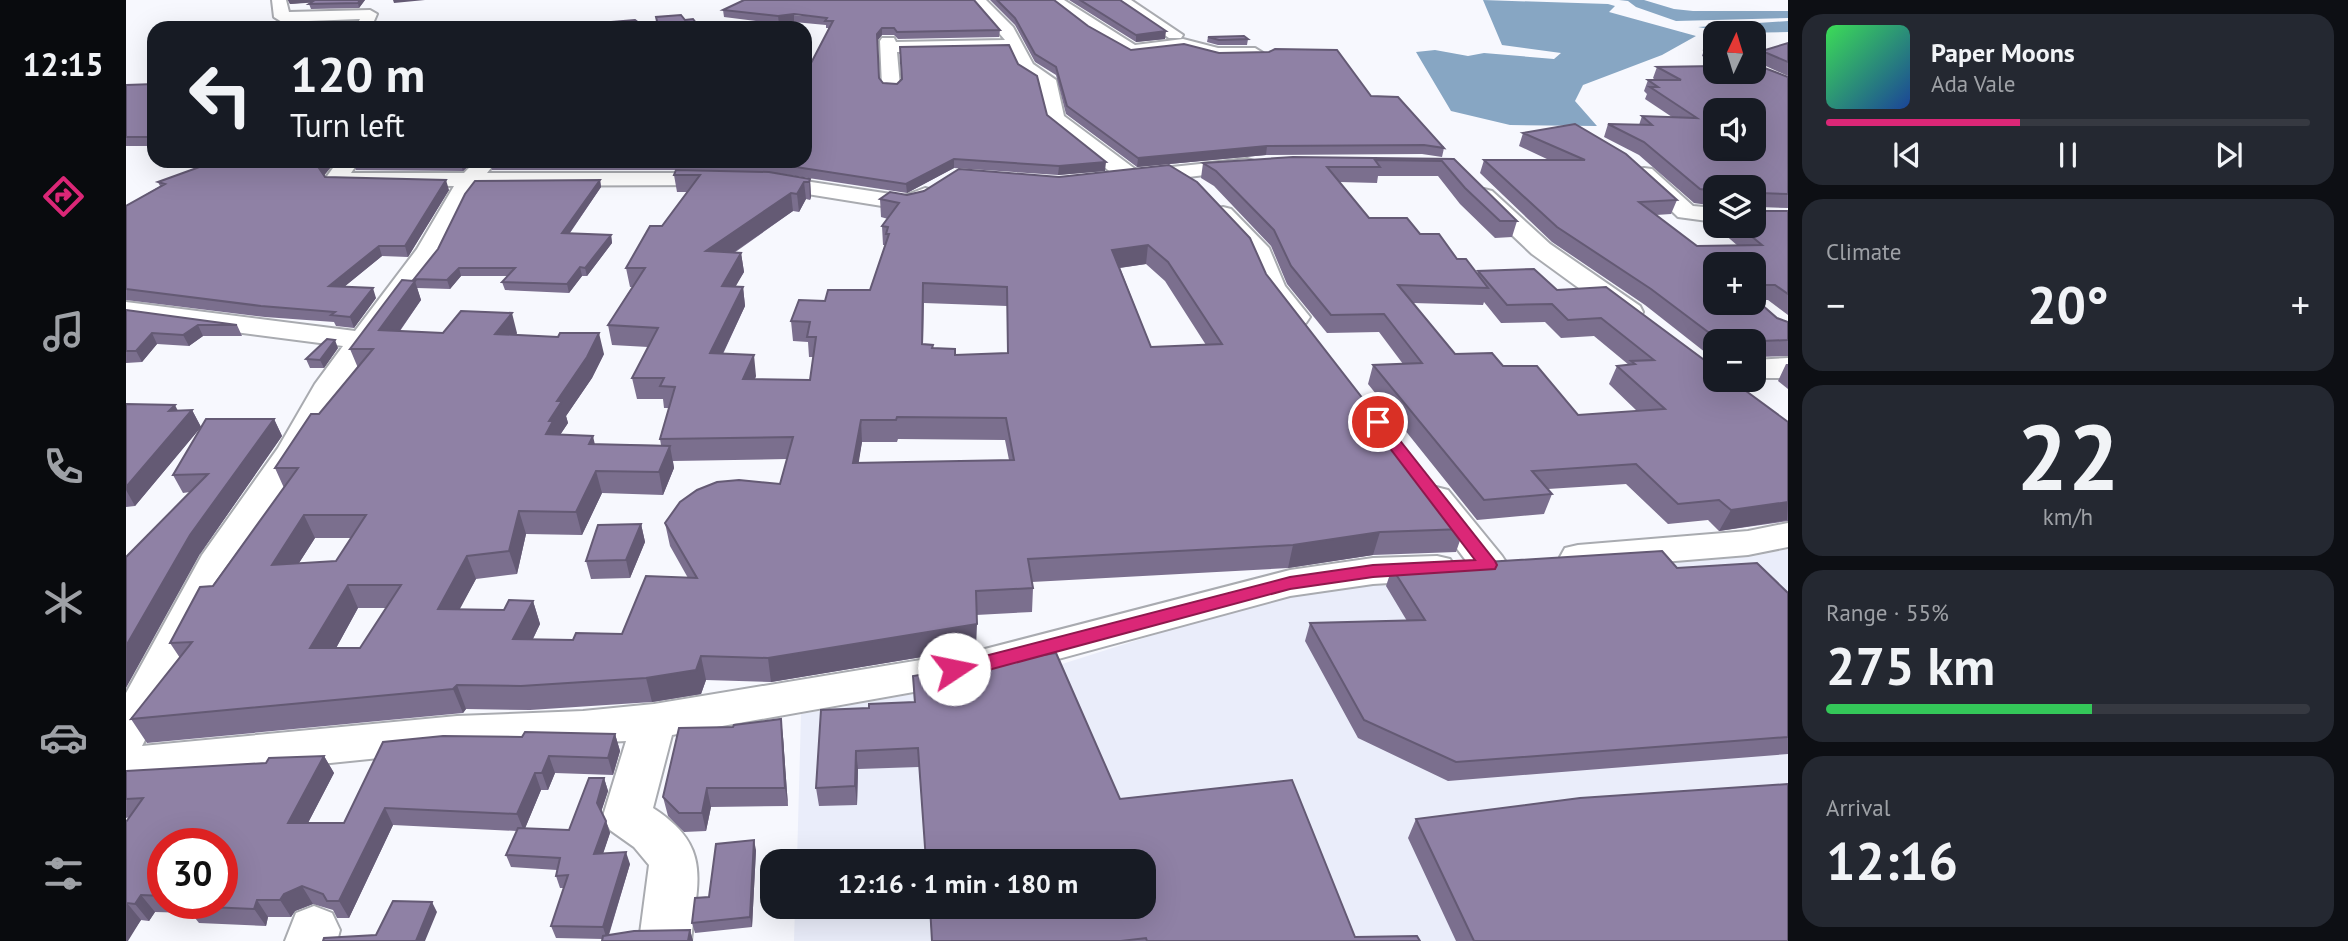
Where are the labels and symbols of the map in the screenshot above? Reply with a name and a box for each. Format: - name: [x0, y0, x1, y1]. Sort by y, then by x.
- north arrow: [1703, 21, 1766, 84]
- pin: [1348, 392, 1408, 452]
- position arrow: [917, 632, 991, 706]
- speed limit sign: 30: [147, 828, 238, 919]

